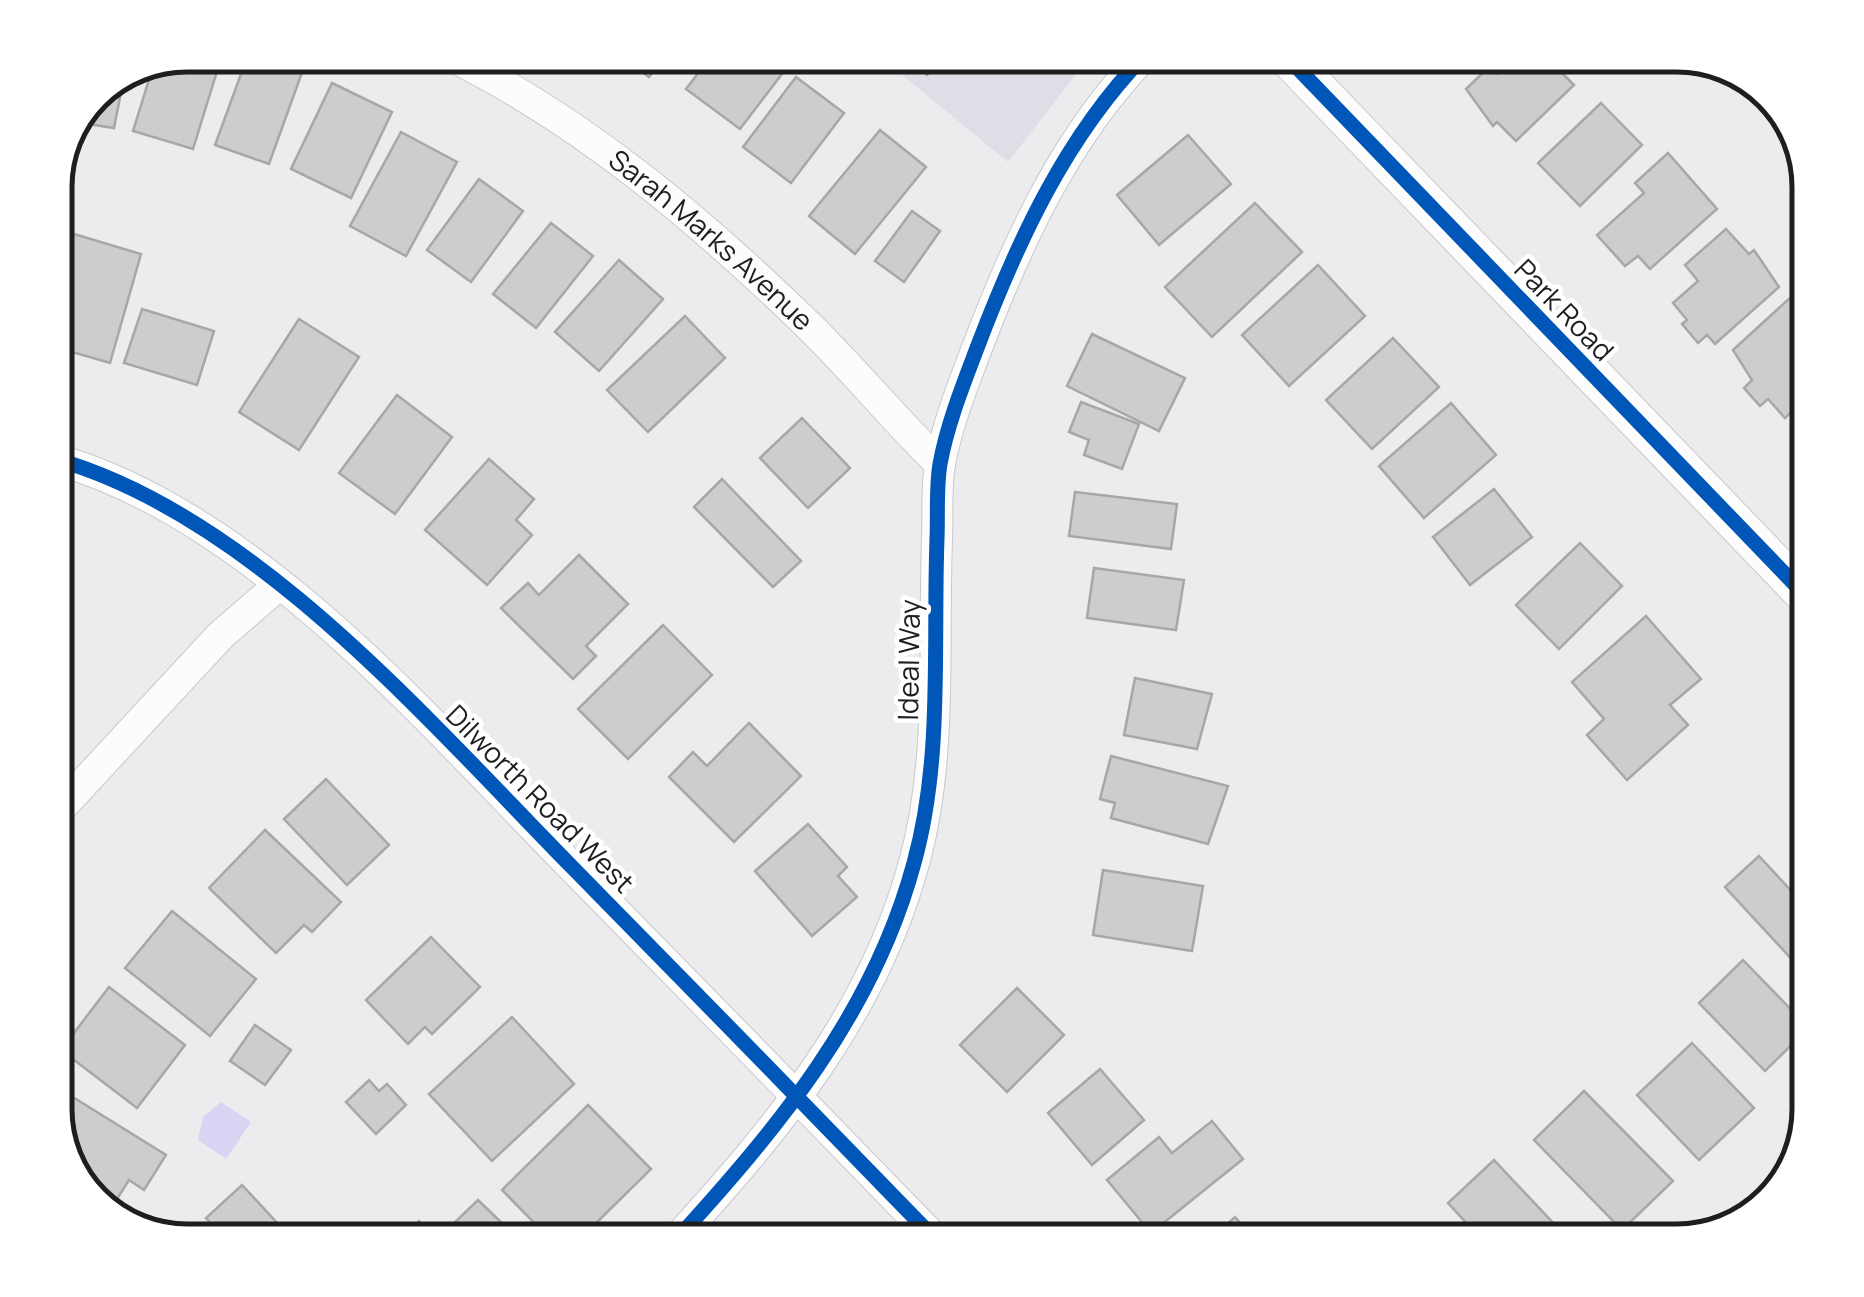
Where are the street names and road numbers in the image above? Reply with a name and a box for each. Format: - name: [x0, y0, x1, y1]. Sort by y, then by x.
- street label: Sarah Marks Avenue: [602, 140, 822, 338]
- street label: Park Road: [1507, 250, 1623, 368]
- street label: Ideal Way: [888, 599, 928, 721]
- street label: Dilworth Road West: [438, 696, 643, 901]

